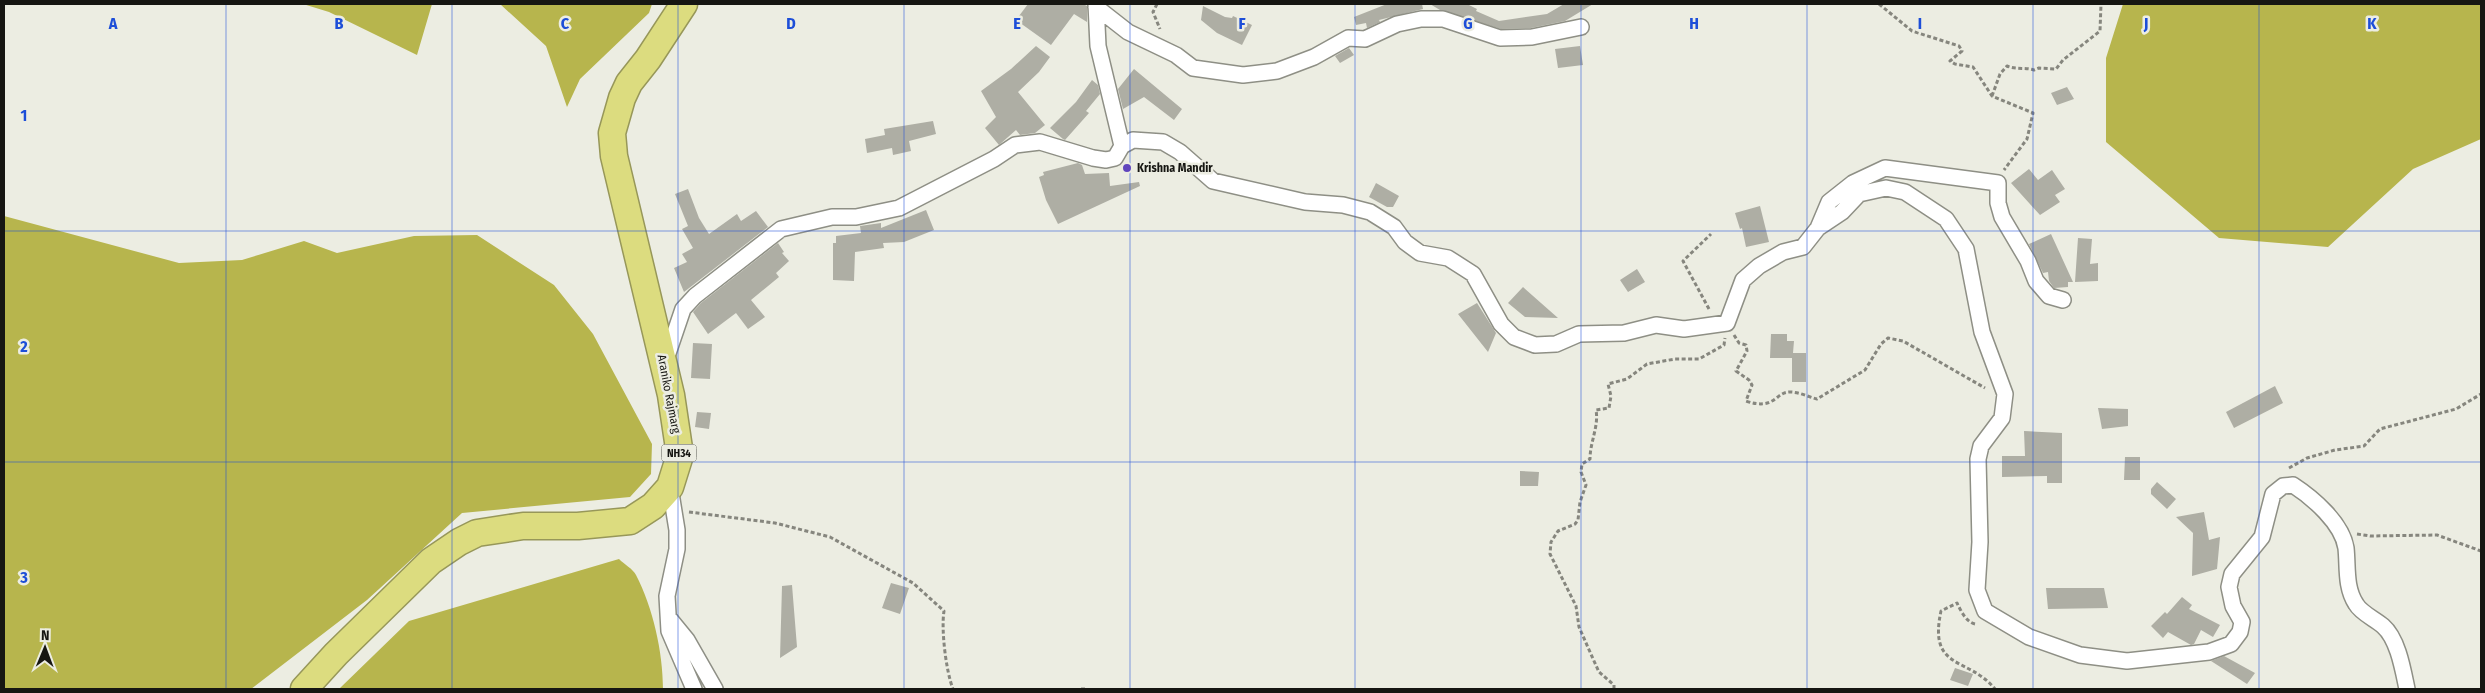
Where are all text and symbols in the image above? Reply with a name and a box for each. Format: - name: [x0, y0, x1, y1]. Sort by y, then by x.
- text: A: [108, 14, 118, 33]
- text: B: [335, 14, 344, 33]
- text: C: [561, 14, 570, 33]
- text: D: [786, 14, 796, 33]
- text: E: [1013, 14, 1021, 33]
- text: F: [1238, 14, 1246, 33]
- text: G: [1463, 14, 1473, 33]
- text: H: [1689, 14, 1699, 33]
- text: I: [1918, 14, 1922, 33]
- text: J: [2143, 14, 2148, 33]
- text: K: [2367, 14, 2377, 33]
- text: 1: [21, 106, 27, 125]
- place label: Krishna Mandir: [1137, 161, 1213, 175]
- marker: Krishna Mandir: [1121, 162, 1133, 174]
- text: 2: [19, 337, 28, 356]
- street label: Araniko Rajmarg: [655, 353, 684, 435]
- road number: NH34: [662, 444, 696, 462]
- text: 3: [19, 568, 28, 587]
- north arrow: [20, 623, 70, 673]
- text: N: [41, 627, 50, 644]

